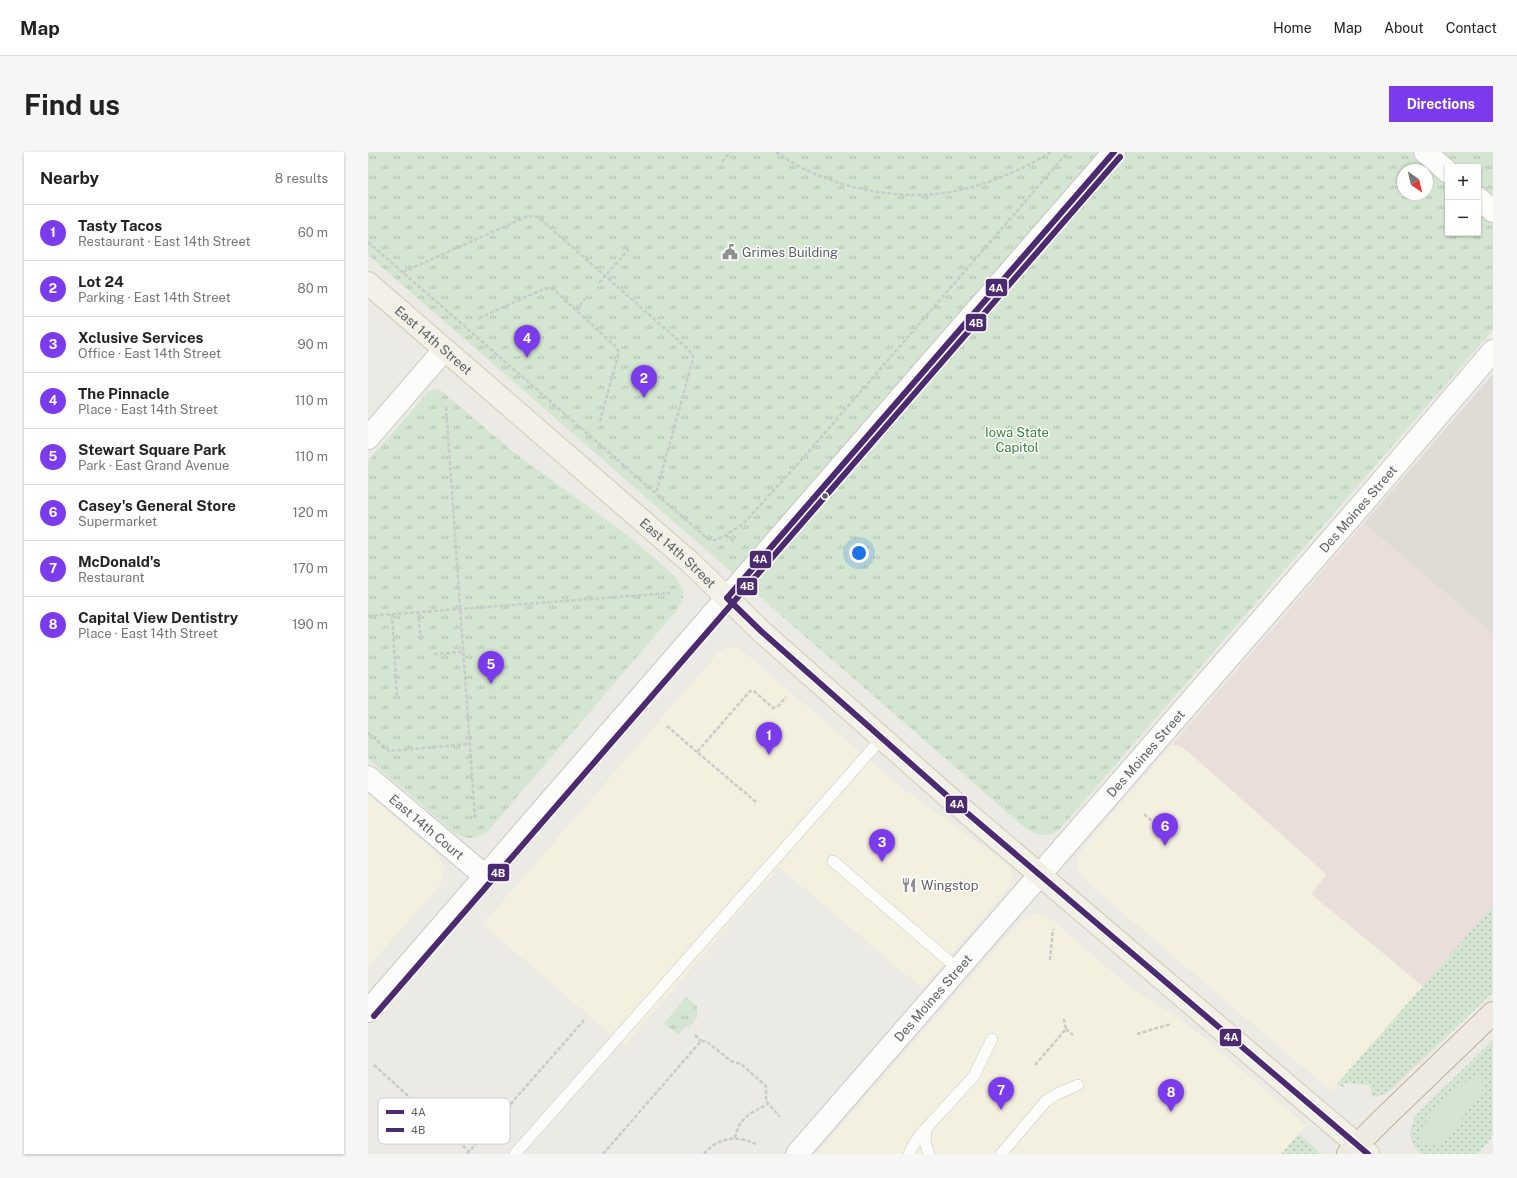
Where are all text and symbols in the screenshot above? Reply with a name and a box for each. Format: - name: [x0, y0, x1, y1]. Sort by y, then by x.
- text: Map: [20, 17, 60, 39]
- text: Home: [1273, 20, 1312, 36]
- text: Map: [1334, 20, 1362, 36]
- text: About: [1384, 20, 1424, 36]
- text: Contact: [1446, 20, 1497, 36]
- button: Directions: [1389, 86, 1493, 122]
- text: Find us: [24, 88, 120, 121]
- north arrow: [1397, 164, 1433, 200]
- map controls: [1445, 164, 1481, 236]
- button: +: [1445, 164, 1481, 200]
- text: Nearby: [40, 168, 99, 188]
- text: 8 results: [275, 171, 328, 186]
- button: −: [1445, 200, 1481, 236]
- text: Tasty Tacos: [78, 217, 162, 234]
- text: 1: [50, 225, 56, 240]
- text: 60 m: [298, 225, 328, 240]
- text: Restaurant · East 14th Street: [78, 234, 251, 249]
- public building icon: Grimes Building: [721, 243, 739, 261]
- place label: Grimes Building: [742, 245, 838, 260]
- text: Lot 24: [78, 273, 124, 290]
- line badge: 4A: [985, 278, 1008, 297]
- text: 2: [49, 281, 57, 296]
- text: 80 m: [297, 281, 328, 296]
- text: 4A: [988, 282, 1004, 294]
- text: Parking · East 14th Street: [78, 290, 231, 305]
- street label: East 14th Street: [392, 303, 475, 377]
- line badge: 4B: [965, 313, 987, 332]
- text: 4B: [969, 317, 984, 329]
- pin: 4: [514, 325, 540, 358]
- text: Xclusive Services: [78, 329, 204, 346]
- text: 3: [49, 337, 57, 352]
- text: 90 m: [298, 337, 328, 352]
- text: Office · East 14th Street: [78, 346, 221, 361]
- pin: 2: [631, 365, 657, 398]
- text: The Pinnacle: [78, 385, 169, 402]
- text: 4: [49, 393, 57, 408]
- text: 110 m: [295, 393, 328, 408]
- text: Place · East 14th Street: [78, 402, 218, 417]
- park label: Iowa State Capitol: [985, 425, 1049, 455]
- text: Stewart Square Park: [78, 441, 226, 458]
- text: 5: [49, 449, 57, 464]
- text: 110 m: [295, 449, 328, 464]
- text: Park · East Grand Avenue: [78, 458, 229, 473]
- street label: Des Moines Street: [1316, 462, 1400, 555]
- unlabelled marker: [820, 491, 830, 501]
- text: Casey's General Store: [78, 497, 236, 514]
- text: 6: [49, 505, 57, 520]
- text: 120 m: [293, 505, 328, 520]
- text: Supermarket: [78, 514, 157, 529]
- street label: East 14th Street: [637, 515, 719, 591]
- your location: [849, 543, 869, 563]
- line badge: 4A: [749, 550, 772, 569]
- text: McDonald's: [78, 553, 161, 570]
- text: 4A: [752, 553, 768, 565]
- text: 7: [49, 561, 57, 576]
- text: 170 m: [293, 561, 328, 576]
- text: Restaurant: [78, 570, 144, 585]
- line badge: 4B: [736, 577, 758, 596]
- text: 4B: [740, 580, 755, 592]
- text: Capital View Dentistry: [78, 609, 238, 626]
- text: 8: [49, 617, 57, 632]
- text: 190 m: [292, 617, 328, 632]
- text: Place · East 14th Street: [78, 626, 218, 641]
- pin: 5: [478, 651, 504, 684]
- street label: Des Moines Street: [1103, 707, 1187, 800]
- pin: 1: [756, 722, 782, 755]
- street label: East 14th Court: [386, 791, 467, 862]
- line badge: 4A: [945, 795, 968, 814]
- text: 4A: [949, 798, 965, 810]
- pin: 6: [1152, 813, 1178, 846]
- pin: 3: [869, 829, 895, 862]
- line badge: 4B: [487, 863, 510, 882]
- text: 4B: [491, 867, 506, 879]
- restaurant icon: Wingstop: [900, 876, 918, 894]
- place label: Wingstop: [921, 878, 979, 893]
- street label: Des Moines Street: [891, 951, 975, 1045]
- line badge: 4A: [1219, 1028, 1242, 1047]
- text: 4A: [1223, 1031, 1239, 1043]
- pin: 7: [988, 1077, 1014, 1110]
- pin: 8: [1158, 1079, 1184, 1112]
- legend: [378, 1098, 510, 1144]
- text: 4A: [411, 1106, 426, 1118]
- text: 4B: [411, 1124, 425, 1136]

